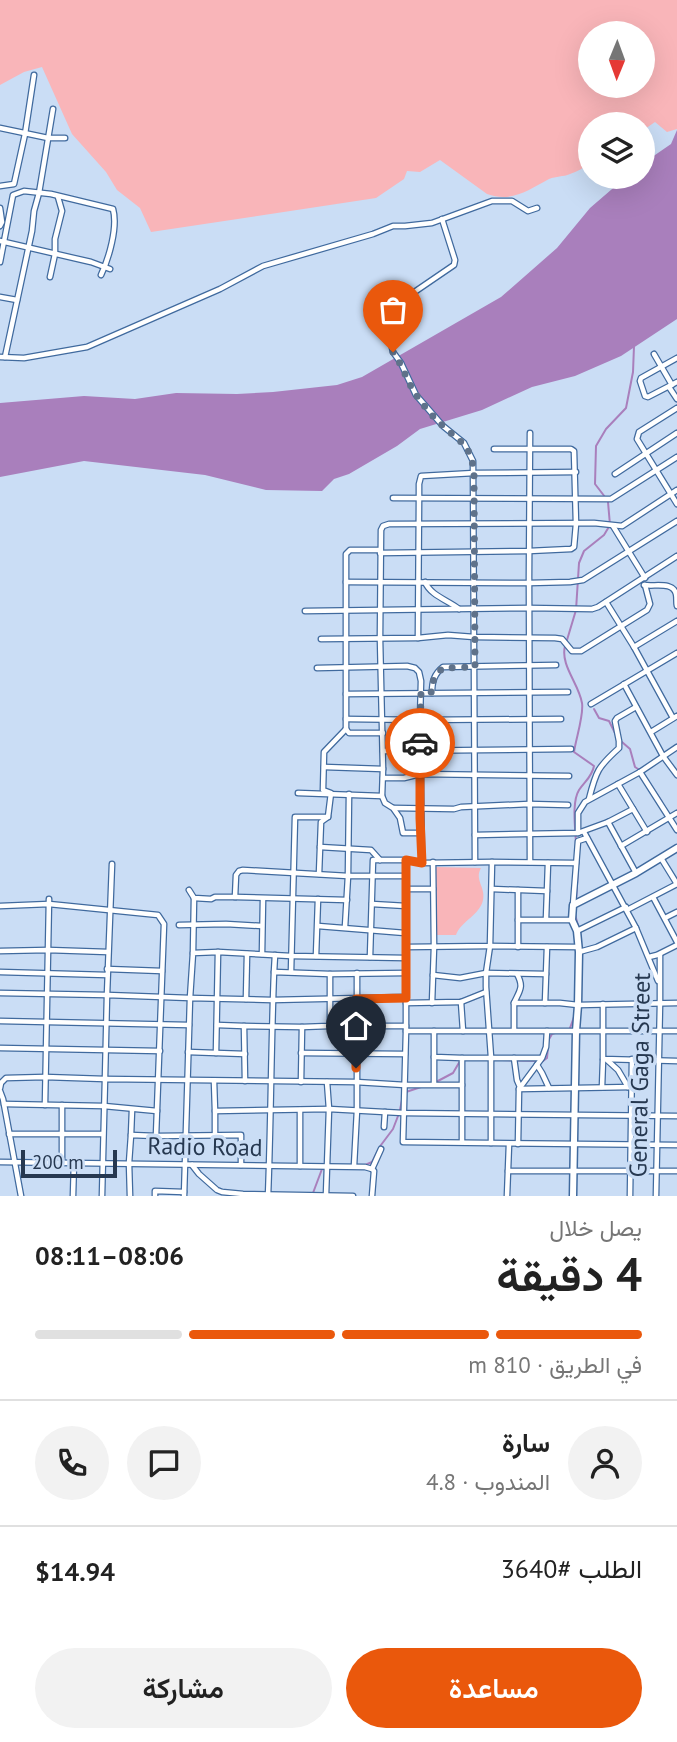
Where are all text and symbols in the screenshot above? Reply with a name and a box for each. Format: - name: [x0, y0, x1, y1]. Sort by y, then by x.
- north arrow: [578, 21, 654, 98]
- map controls: [578, 21, 655, 189]
- button: layers: [578, 112, 655, 189]
- pin: [363, 280, 423, 352]
- icon: bag: [374, 291, 412, 329]
- courier: [385, 708, 455, 778]
- icon: car: [401, 724, 439, 762]
- street label: General Gaga Street: [622, 972, 657, 1178]
- pin: [326, 996, 386, 1068]
- icon: home: [337, 1007, 375, 1045]
- street label: Radio Road: [147, 1130, 263, 1163]
- scale bar: [21, 1147, 117, 1179]
- text: 200 m: [32, 1150, 84, 1174]
- text: يصل خلال: [550, 1213, 642, 1242]
- text: 08:06–08:11: [35, 1239, 184, 1272]
- text: 4 دقيقة: [496, 1244, 642, 1304]
- text: في الطريق · 810 m: [468, 1350, 642, 1379]
- button: phone: [35, 1426, 109, 1500]
- button: chat: [127, 1426, 201, 1500]
- text: سارة: [502, 1426, 550, 1459]
- button: person: [568, 1426, 642, 1500]
- text: المندوب · 4.8: [426, 1467, 550, 1496]
- text: الطلب #3640: [501, 1552, 642, 1585]
- text: $14.94: [35, 1555, 115, 1588]
- button: مشاركة: [35, 1648, 332, 1728]
- button: مساعدة: [346, 1648, 642, 1728]

